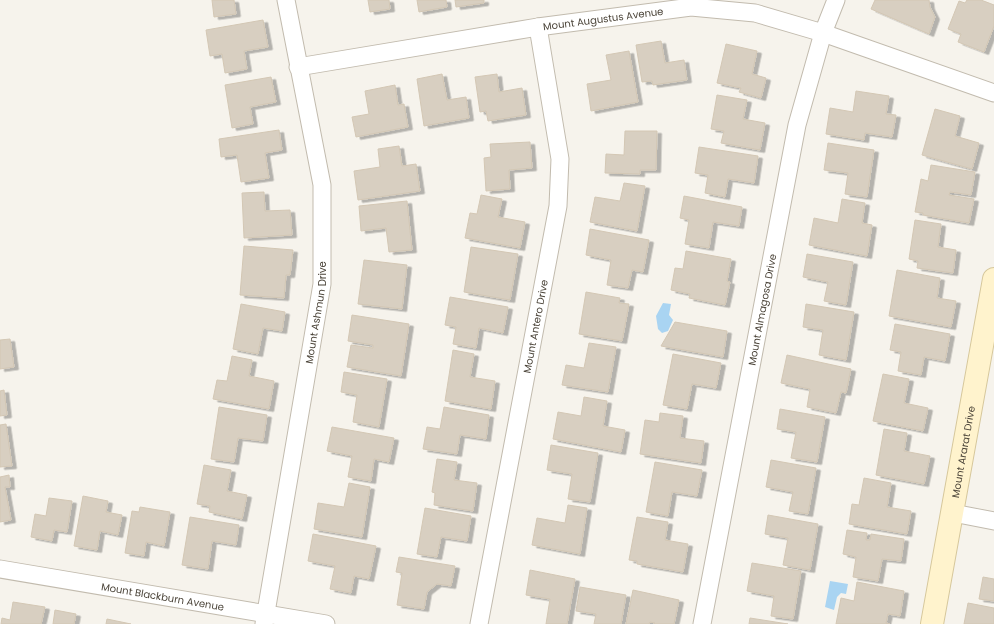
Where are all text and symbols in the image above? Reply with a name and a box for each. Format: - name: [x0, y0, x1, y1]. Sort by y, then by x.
- street label: Mount Augustus Avenue: [542, 3, 664, 34]
- street label: Mount Almagosa Drive: [744, 253, 780, 367]
- street label: Mount Ashmun Drive: [301, 261, 330, 365]
- street label: Mount Antero Drive: [519, 278, 551, 374]
- street label: Mount Ararat Drive: [947, 405, 979, 499]
- street label: Mount Blackburn Avenue: [100, 579, 225, 614]

